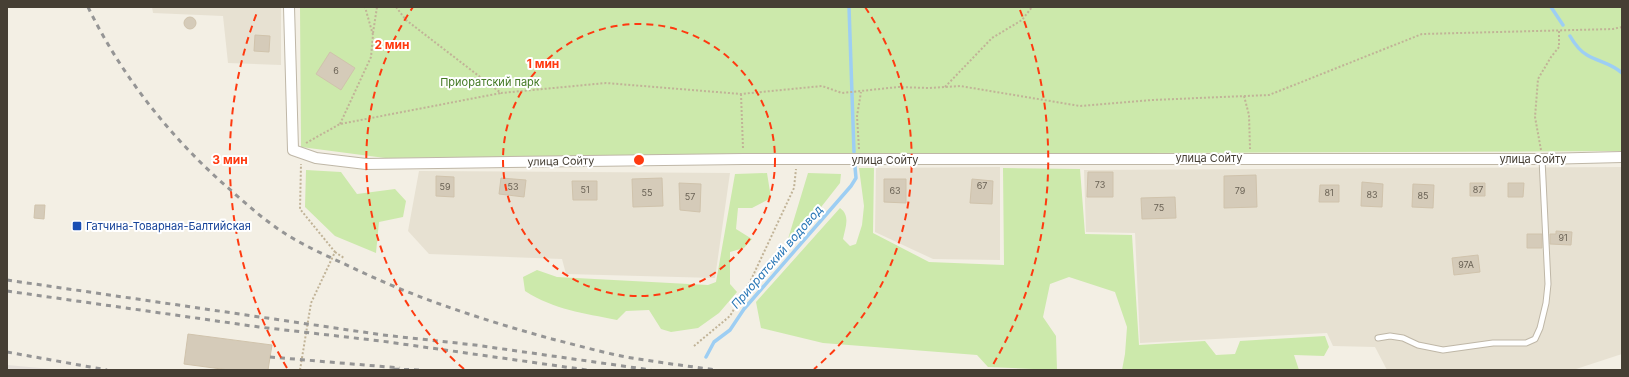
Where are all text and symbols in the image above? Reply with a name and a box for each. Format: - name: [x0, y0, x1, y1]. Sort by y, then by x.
- text: 2 мин: [374, 37, 410, 52]
- text: 1 мин: [527, 56, 559, 71]
- house number: 6: [333, 65, 339, 76]
- park label: Приоратский парк: [440, 75, 540, 89]
- street label: улица Сойту: [1176, 151, 1242, 165]
- text: 3 мин: [212, 152, 248, 167]
- street label: улица Сойту: [1500, 152, 1566, 166]
- street label: улица Сойту: [527, 153, 595, 169]
- centre of rings: [632, 153, 646, 167]
- street label: улица Сойту: [852, 153, 918, 167]
- house number: 73: [1095, 179, 1106, 190]
- house number: 67: [977, 180, 987, 191]
- house number: 59: [439, 181, 451, 192]
- house number: 53: [507, 181, 519, 192]
- house number: 51: [580, 184, 590, 195]
- house number: 87: [1473, 184, 1483, 195]
- house number: 63: [889, 185, 901, 196]
- house number: 79: [1235, 185, 1246, 196]
- house number: 55: [642, 187, 652, 198]
- house number: 81: [1324, 187, 1334, 198]
- house number: 83: [1366, 189, 1378, 200]
- house number: 85: [1417, 190, 1429, 201]
- house number: 57: [685, 191, 695, 202]
- water label: Приоратский водовод: [728, 202, 826, 311]
- house number: 75: [1154, 202, 1164, 213]
- place label: Гатчина-Товарная-Балтийская: [86, 219, 251, 233]
- marker: Гатчина-Товарная-Балтийская: [71, 220, 83, 232]
- house number: 91: [1558, 232, 1568, 243]
- house number: 97А: [1458, 259, 1474, 270]

